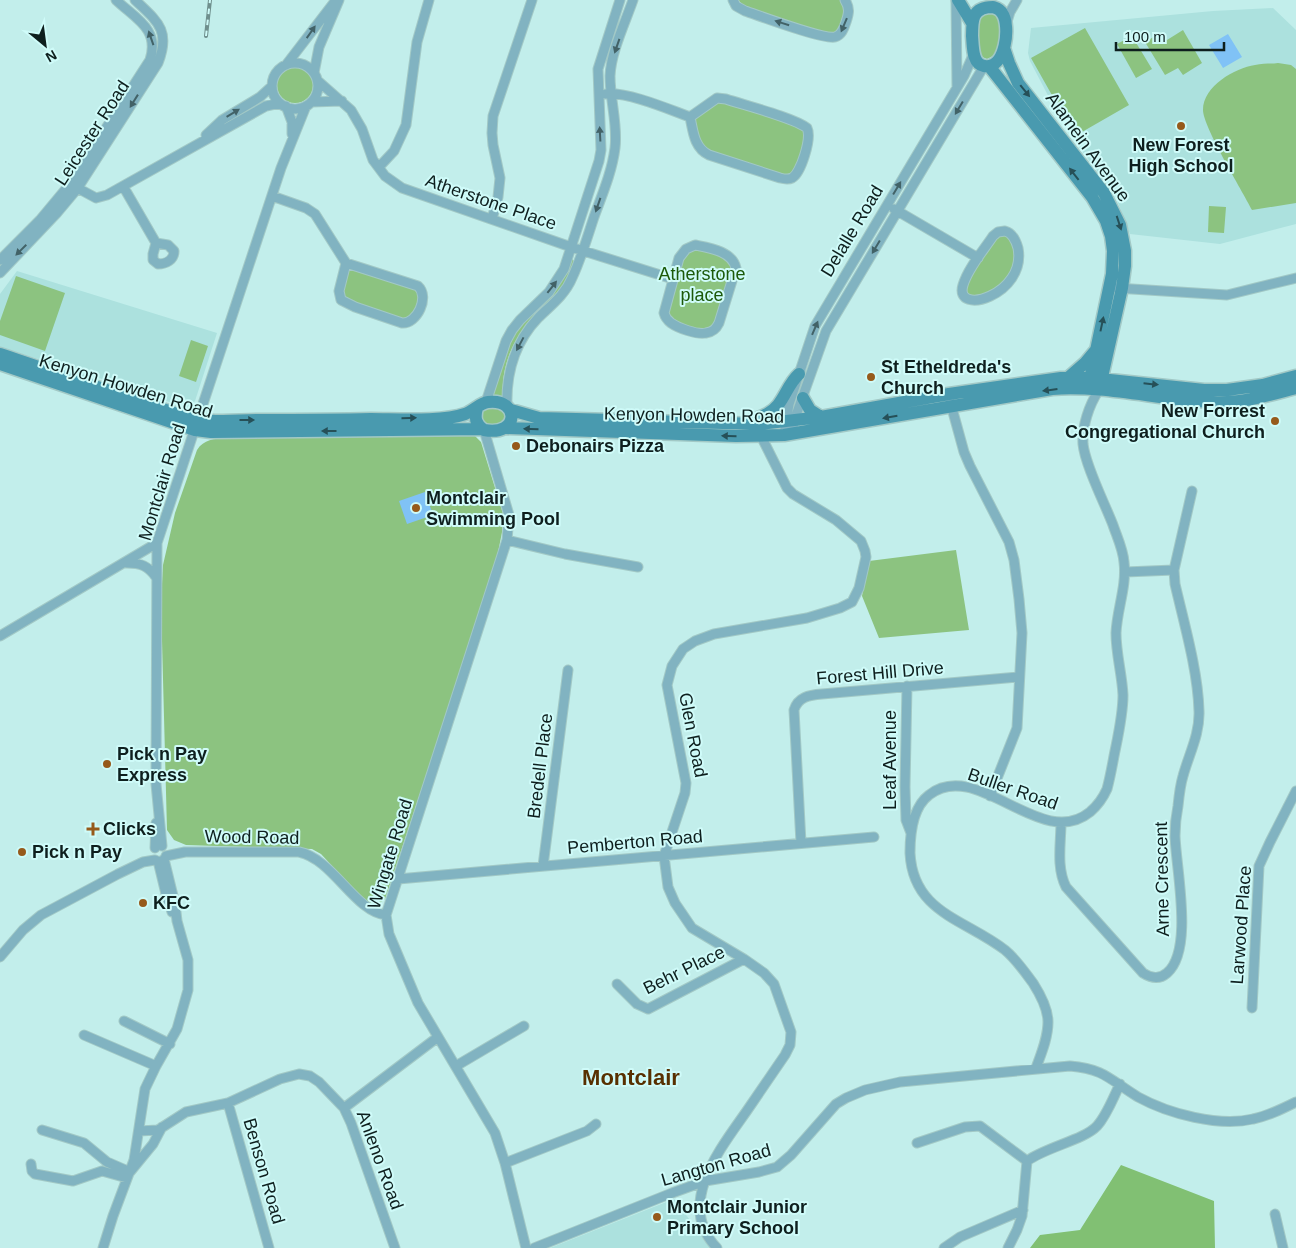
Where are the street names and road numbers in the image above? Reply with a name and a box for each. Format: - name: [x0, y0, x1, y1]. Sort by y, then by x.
- street label: Leicester Road: [51, 77, 133, 189]
- street label: Alamein Avenue: [1042, 89, 1134, 205]
- street label: Atherstone Place: [423, 170, 559, 234]
- street label: Delalle Road: [817, 182, 887, 280]
- street label: Kenyon Howden Road: [37, 350, 215, 422]
- street label: Kenyon Howden Road: [604, 403, 784, 427]
- street label: Montclair Road: [135, 421, 189, 543]
- street label: Forest Hill Drive: [815, 657, 945, 689]
- street label: Glen Road: [675, 691, 711, 779]
- street label: Leaf Avenue: [880, 710, 900, 810]
- street label: Bredell Place: [524, 712, 556, 820]
- street label: Buller Road: [965, 764, 1061, 814]
- street label: Wingate Road: [364, 797, 416, 911]
- street label: Arne Crescent: [1151, 821, 1173, 937]
- street label: Wood Road: [204, 826, 300, 848]
- street label: Pemberton Road: [566, 826, 704, 858]
- street label: Larwood Place: [1227, 865, 1255, 985]
- street label: Behr Place: [640, 942, 728, 998]
- street label: Anleno Road: [353, 1108, 407, 1212]
- street label: Benson Road: [239, 1116, 289, 1226]
- street label: Langton Road: [659, 1140, 773, 1190]

